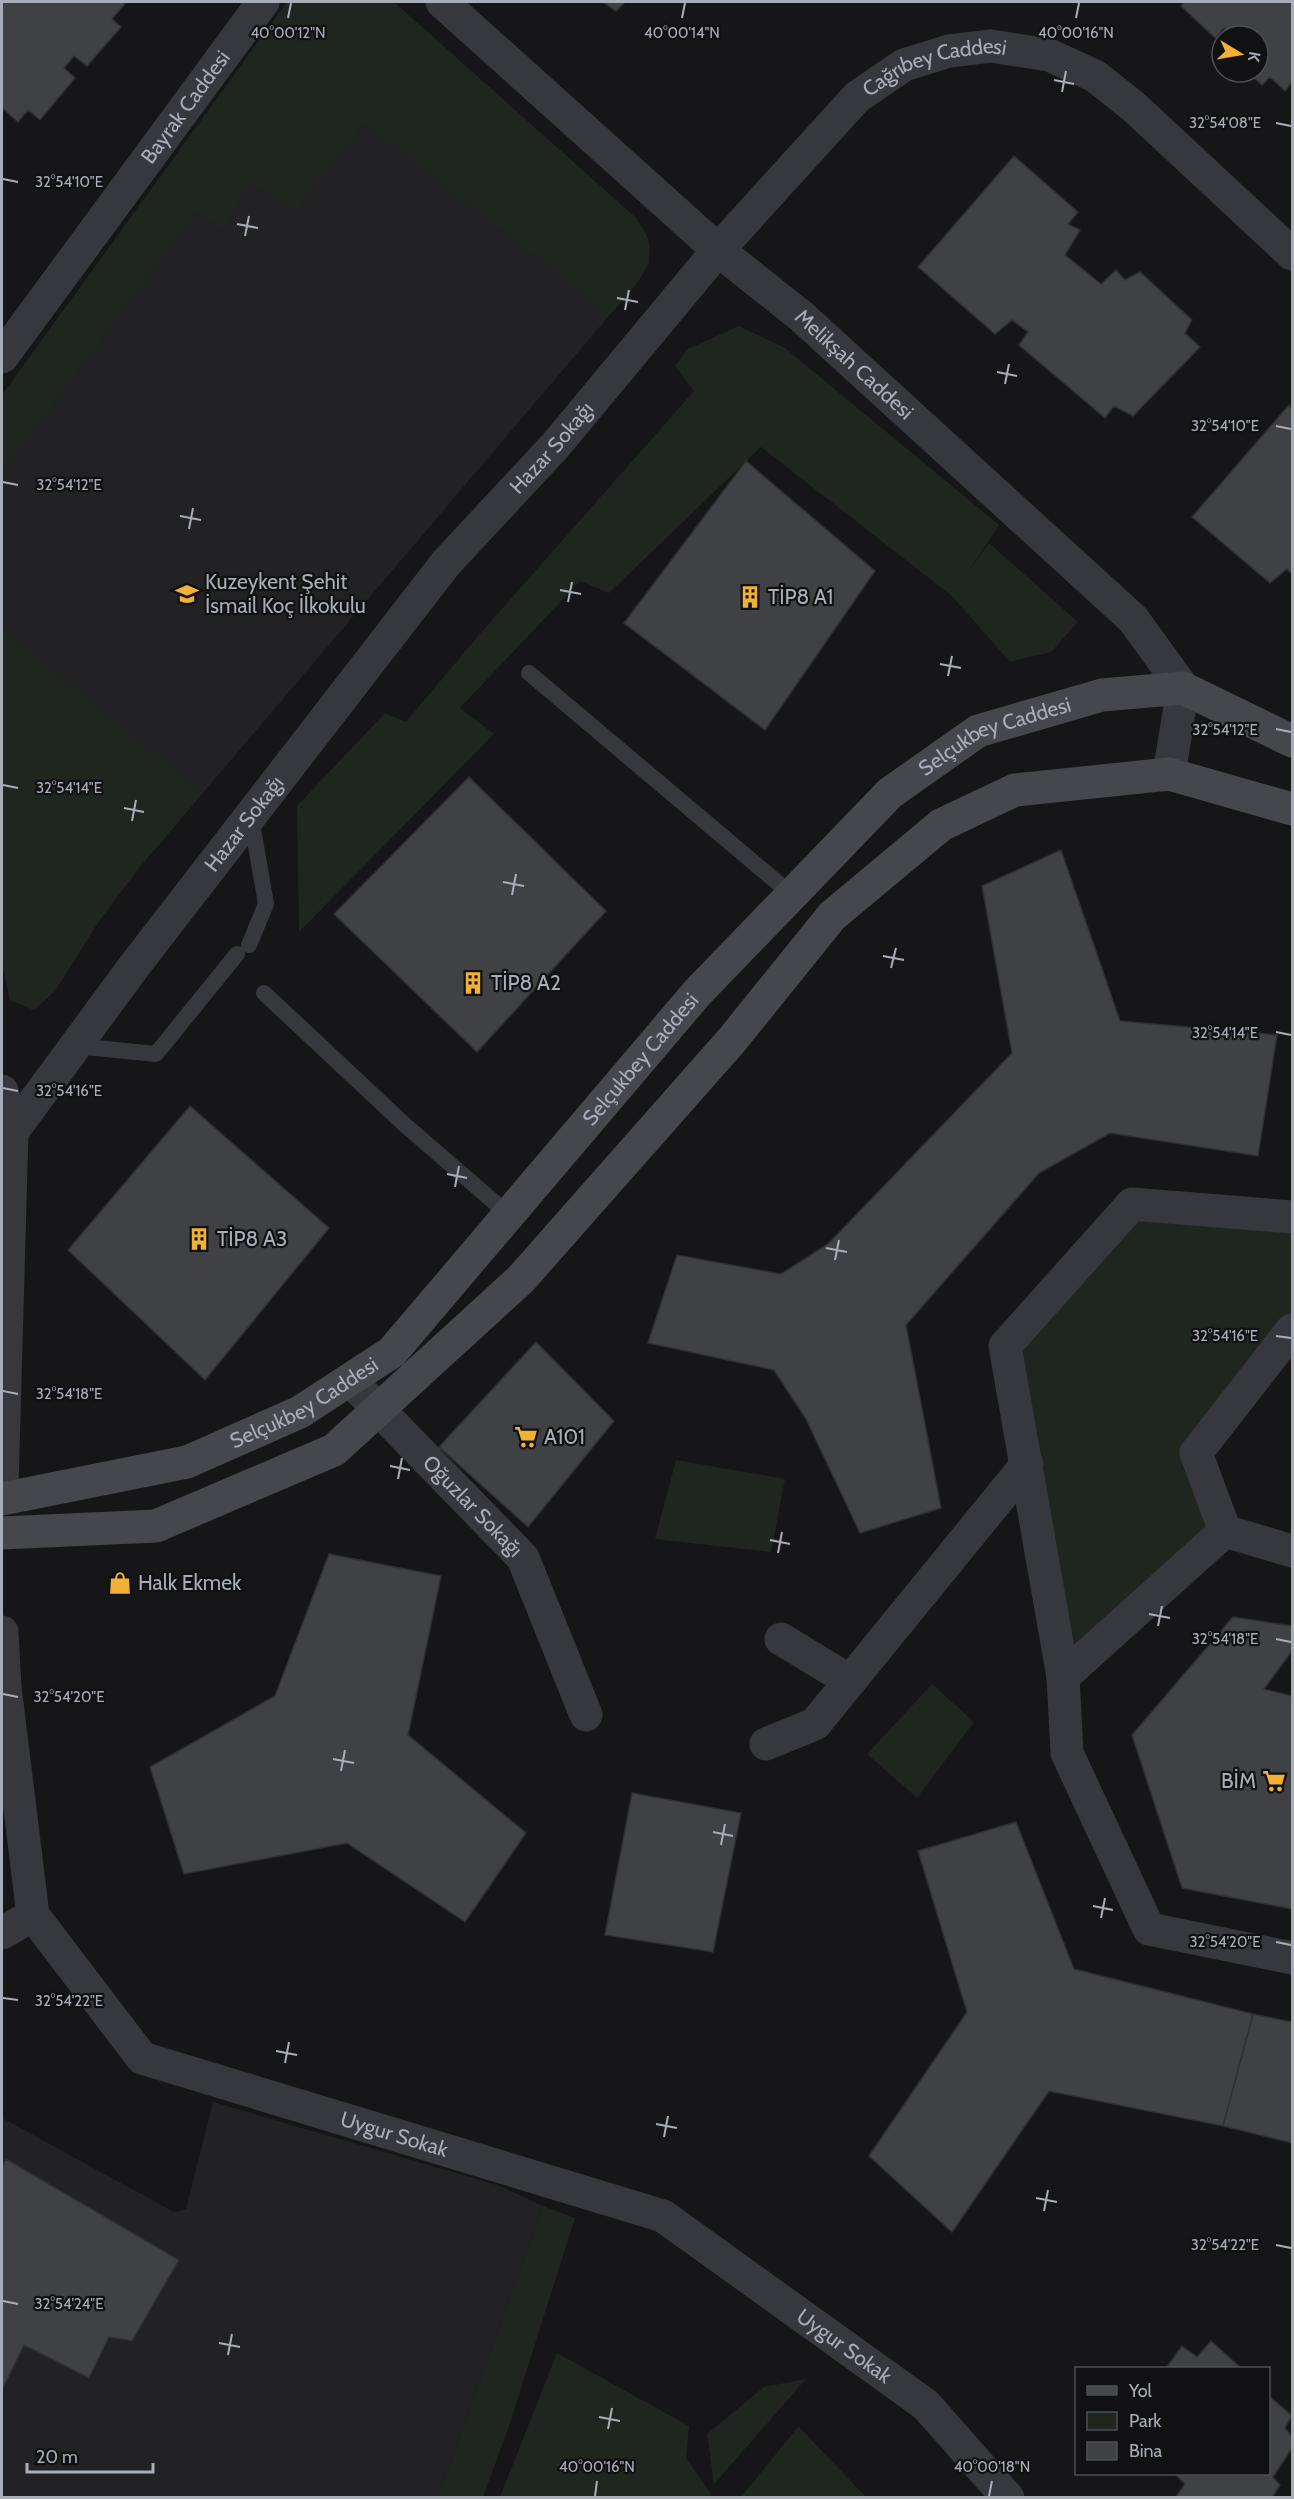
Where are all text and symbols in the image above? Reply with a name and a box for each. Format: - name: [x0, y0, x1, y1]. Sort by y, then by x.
- text: 40°00'12"N: [250, 24, 326, 42]
- text: 40°00'14"N: [644, 24, 720, 42]
- text: 40°00'16"N: [1038, 24, 1114, 42]
- north arrow: [1210, 24, 1270, 84]
- street label: Cağrıbey Caddesi: [857, 33, 1008, 102]
- street label: Bayrak Caddesi: [136, 46, 235, 168]
- text: K: [1244, 50, 1265, 64]
- text: 32°54'08"E: [1189, 114, 1261, 132]
- text: 32°54'10"E: [35, 173, 103, 191]
- street label: Melikşah Caddesi: [790, 304, 919, 424]
- street label: Hazar Sokağı: [504, 397, 598, 499]
- text: 32°54'10"E: [1191, 417, 1259, 435]
- text: 32°54'12"E: [36, 476, 102, 494]
- place label: Kuzeykent Şehit İsmail Koç İlkokulu: [205, 569, 366, 618]
- school or university icon: Kuzeykent Şehit İsmail Koç İlkokulu: [174, 581, 200, 607]
- building icon: TİP8 A1: [737, 584, 763, 610]
- place label: TİP8 A1: [768, 584, 833, 609]
- street label: Selçukbey Caddesi: [914, 692, 1074, 781]
- text: 32°54'12"E: [1192, 721, 1258, 739]
- street label: Hazar Sokağı: [199, 771, 289, 876]
- text: 32°54'14"E: [36, 779, 102, 797]
- building icon: TİP8 A2: [460, 970, 486, 996]
- place label: TİP8 A2: [491, 970, 561, 995]
- street label: Selçukbey Caddesi: [577, 988, 703, 1130]
- text: 32°54'14"E: [1192, 1024, 1258, 1042]
- text: 32°54'16"E: [36, 1082, 102, 1100]
- building icon: TİP8 A3: [186, 1226, 212, 1252]
- place label: TİP8 A3: [217, 1226, 287, 1251]
- text: 32°54'16"E: [1192, 1327, 1258, 1345]
- street label: Selçukbey Caddesi: [226, 1352, 382, 1453]
- text: 32°54'18"E: [36, 1385, 102, 1403]
- supermarket icon: A101: [513, 1424, 539, 1450]
- place label: A101: [544, 1424, 585, 1449]
- street label: Oğuzlar Sokağı: [418, 1450, 528, 1562]
- shop icon: Halk Ekmek: [107, 1570, 133, 1596]
- place label: Halk Ekmek: [138, 1570, 242, 1595]
- text: 32°54'18"E: [1192, 1630, 1258, 1648]
- text: 32°54'20"E: [34, 1688, 105, 1706]
- place label: BİM: [1221, 1768, 1256, 1793]
- supermarket icon: BİM: [1261, 1768, 1287, 1794]
- text: 32°54'20"E: [1190, 1933, 1261, 1951]
- text: 32°54'22"E: [35, 1992, 103, 2010]
- street label: Uygur Sokak: [337, 2106, 452, 2162]
- text: 32°54'22"E: [1191, 2236, 1259, 2254]
- text: 32°54'24"E: [34, 2295, 104, 2313]
- street label: Uygur Sokak: [792, 2303, 897, 2389]
- legend: [1075, 2367, 1270, 2475]
- text: Yol: [1128, 2380, 1153, 2402]
- text: Park: [1129, 2410, 1162, 2432]
- scale bar: [27, 2436, 153, 2474]
- text: Bina: [1129, 2440, 1163, 2462]
- text: 20 m: [36, 2446, 78, 2468]
- text: 40°00'16"N: [559, 2458, 635, 2476]
- text: 40°00'18"N: [954, 2458, 1030, 2476]

